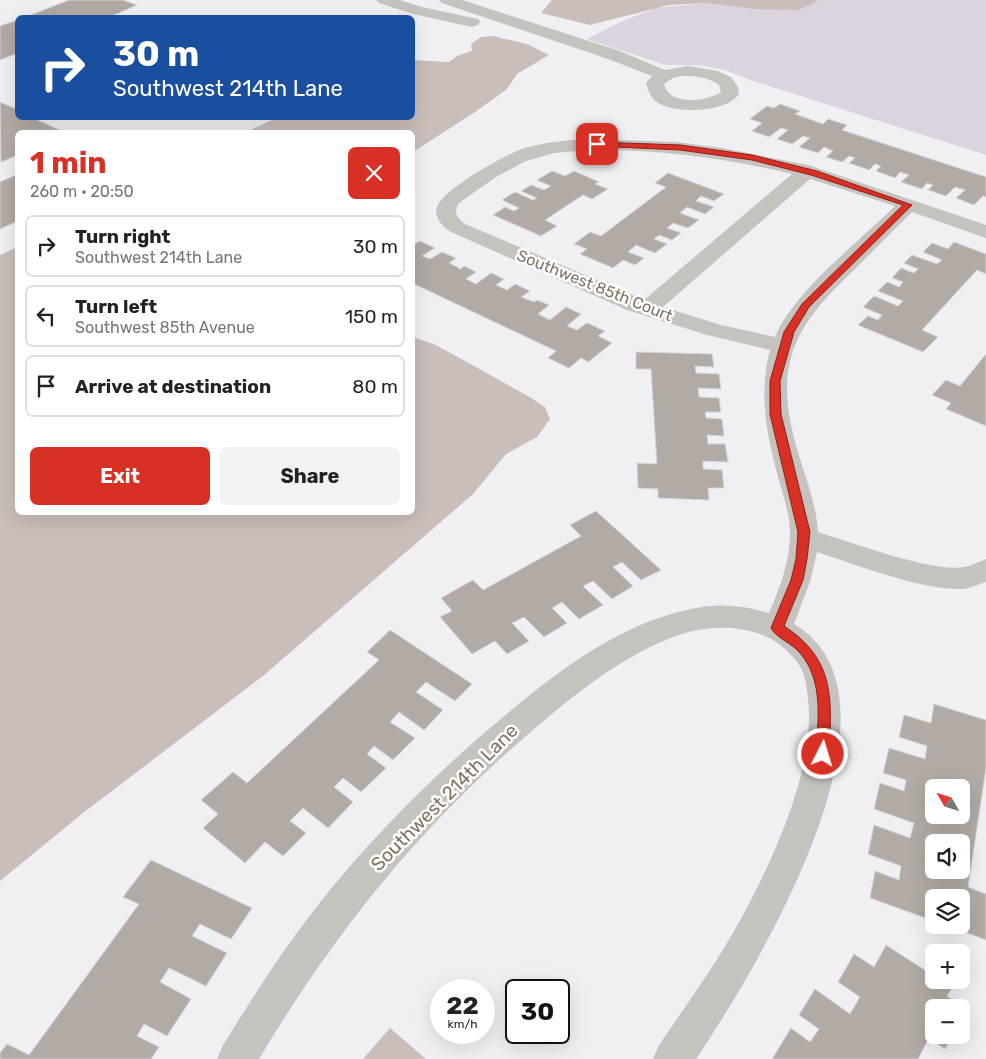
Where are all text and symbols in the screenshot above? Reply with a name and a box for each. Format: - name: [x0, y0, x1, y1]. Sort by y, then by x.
- text: 30 m: [113, 33, 199, 75]
- icon: right: [30, 35, 95, 100]
- text: Southwest 214th Lane: [113, 75, 343, 102]
- pin: [576, 123, 618, 165]
- icon: arrive: [583, 130, 611, 158]
- text: 1 min: [30, 145, 107, 181]
- button: close: [348, 147, 400, 199]
- text: 260 m · 20:50: [30, 182, 134, 201]
- text: Turn right: [75, 225, 170, 248]
- icon: right: [32, 232, 60, 260]
- text: 30 m: [353, 235, 398, 258]
- street label: Southwest 85th Court: [514, 246, 675, 325]
- text: Southwest 214th Lane: [75, 248, 242, 267]
- text: Turn left: [75, 295, 157, 318]
- icon: left: [32, 302, 60, 330]
- text: 150 m: [345, 305, 398, 328]
- text: Southwest 85th Avenue: [75, 318, 255, 337]
- icon: arrive: [32, 372, 60, 400]
- text: Arrive at destination: [75, 375, 271, 398]
- text: 80 m: [352, 375, 398, 398]
- button: Exit: [30, 447, 210, 505]
- button: Share: [220, 447, 400, 505]
- street label: Southwest 214th Lane: [366, 719, 523, 876]
- position arrow: [796, 727, 848, 779]
- north arrow: [925, 779, 970, 824]
- map controls: [925, 779, 970, 1044]
- button: sound: [925, 834, 970, 879]
- button: layers: [925, 889, 970, 934]
- button: +: [925, 944, 970, 989]
- speed limit sign: 30: [505, 979, 570, 1044]
- text: 22: [446, 991, 479, 1020]
- button: −: [925, 999, 970, 1044]
- text: km/h: [448, 1017, 477, 1031]

